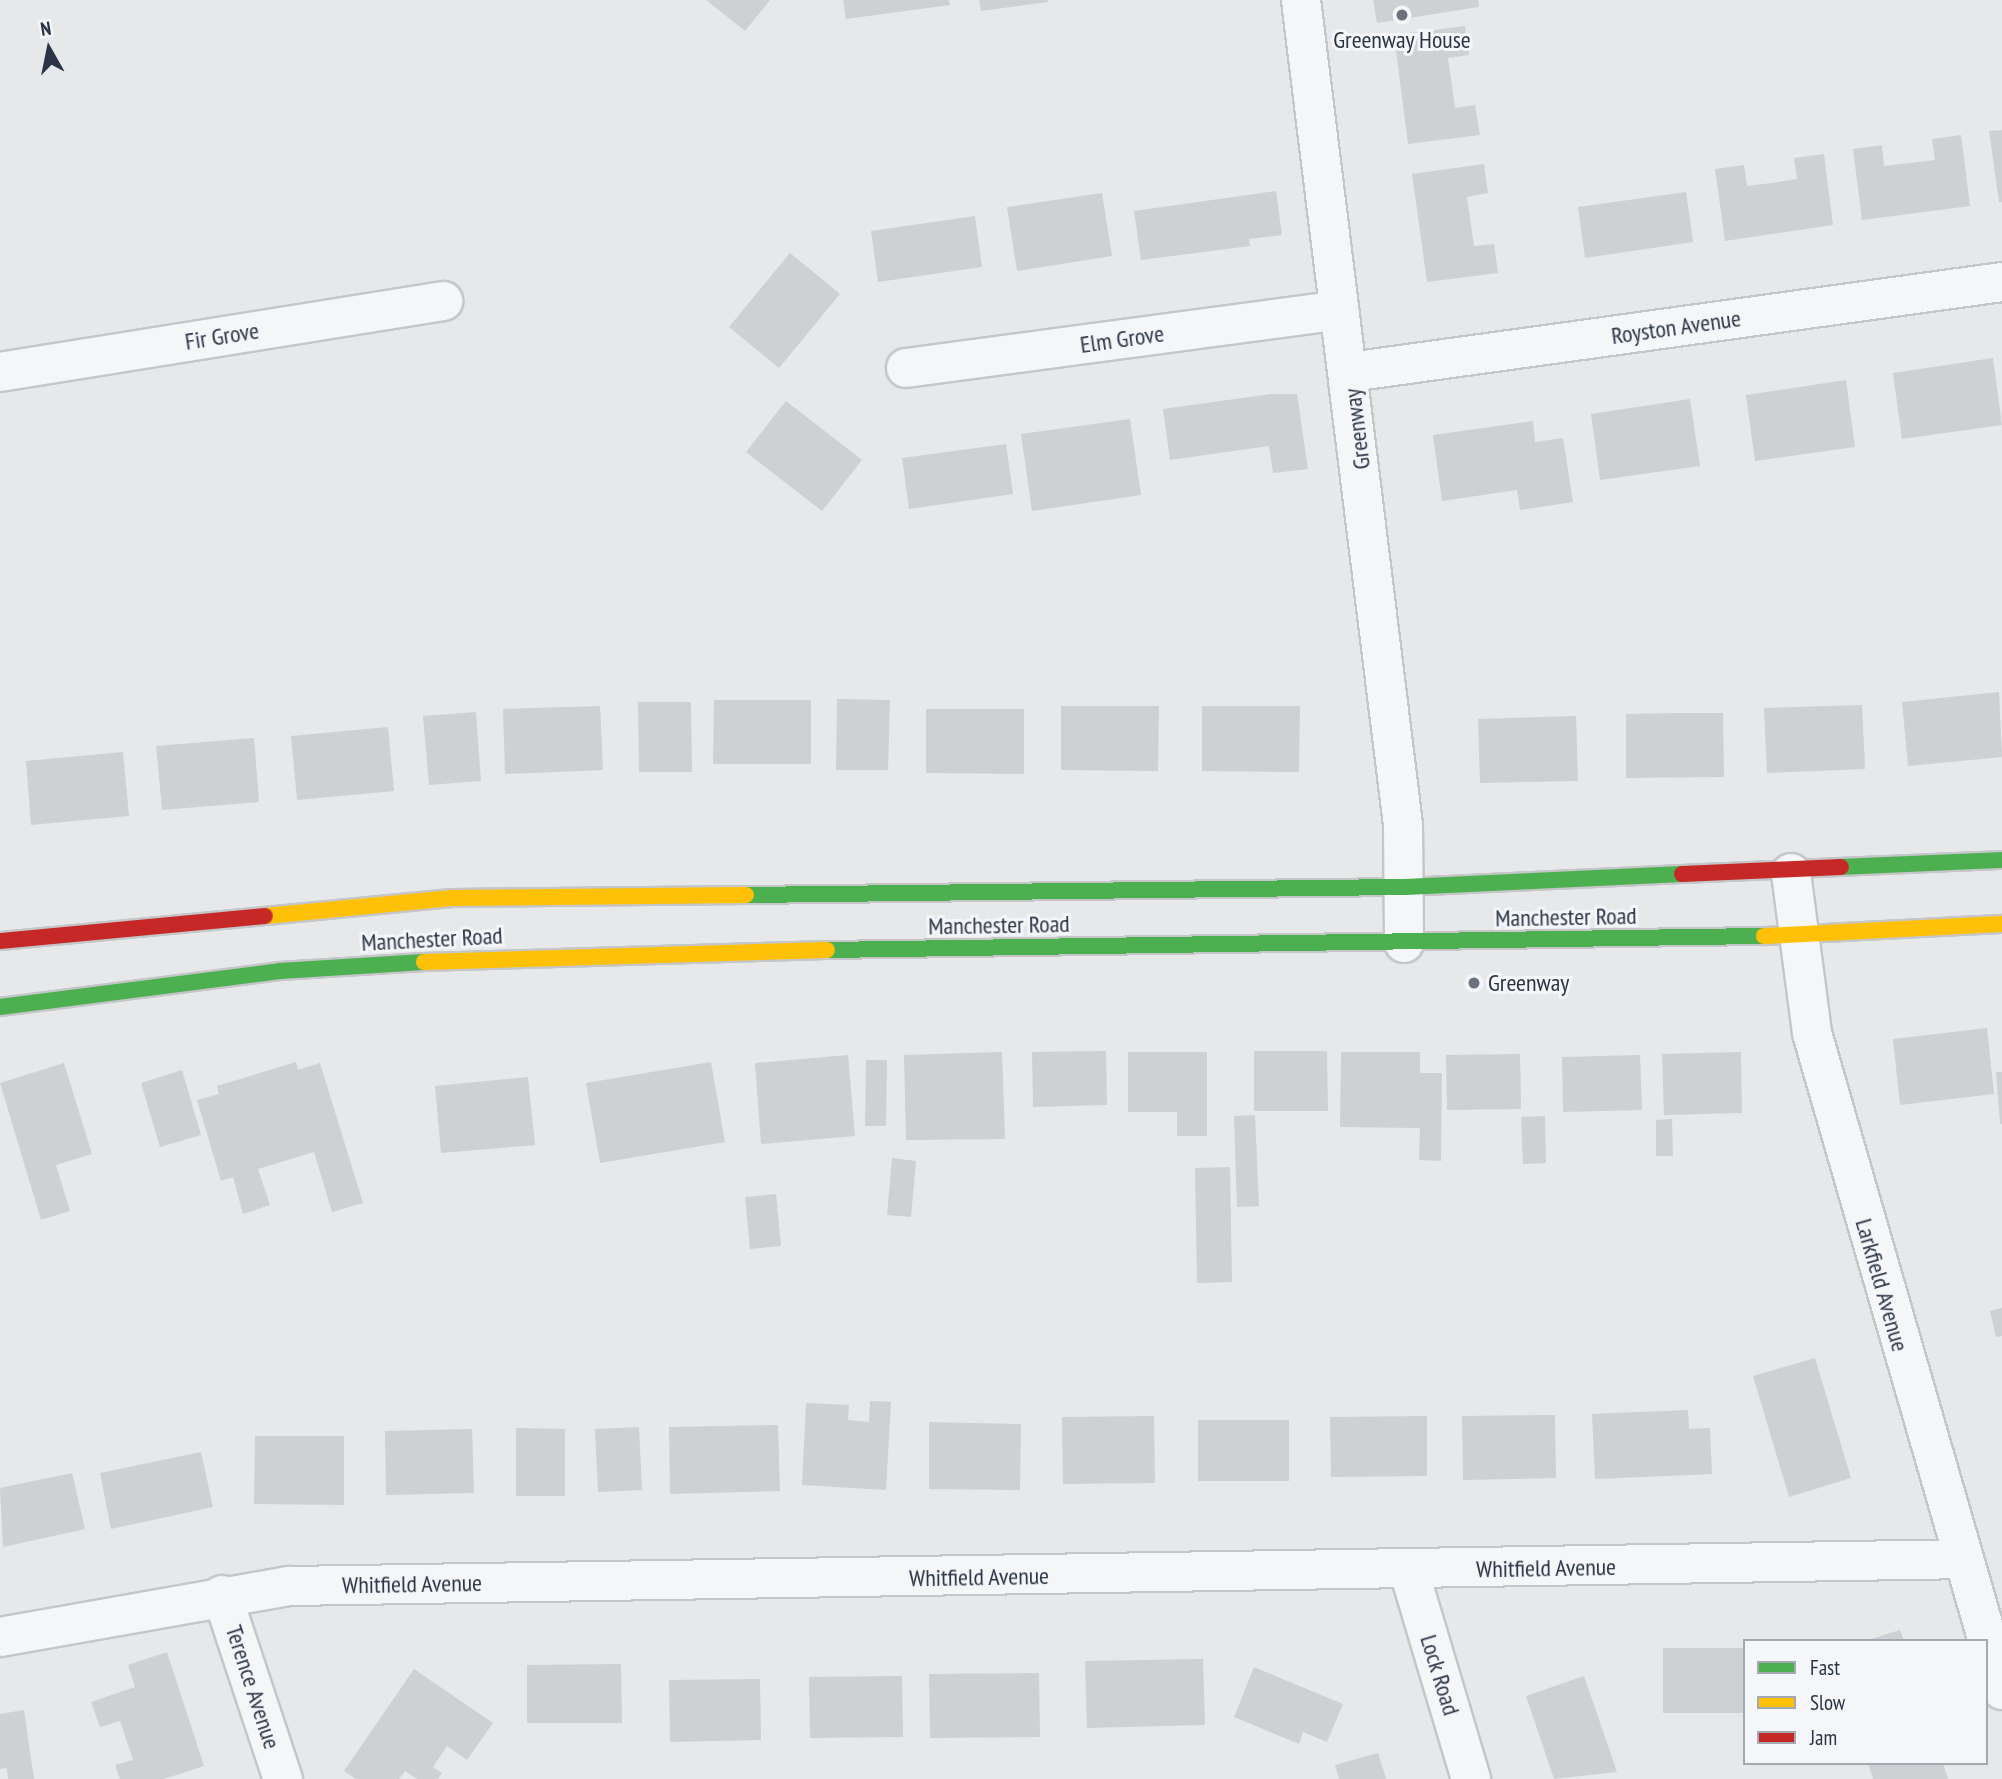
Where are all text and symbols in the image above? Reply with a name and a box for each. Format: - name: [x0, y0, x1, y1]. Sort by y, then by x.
- marker: Greenway House: [1394, 7, 1410, 23]
- north arrow: [14, 14, 84, 84]
- text: N: [39, 16, 53, 41]
- place label: Greenway House: [1333, 26, 1471, 54]
- street label: Royston Avenue: [1609, 304, 1743, 350]
- street label: Fir Grove: [183, 316, 261, 356]
- street label: Elm Grove: [1078, 319, 1166, 359]
- street label: Greenway: [1338, 387, 1376, 471]
- street label: Manchester Road: [1495, 901, 1637, 933]
- street label: Manchester Road: [928, 909, 1070, 941]
- street label: Manchester Road: [361, 921, 503, 957]
- place label: Greenway: [1488, 969, 1569, 997]
- marker: Greenway: [1466, 975, 1482, 991]
- street label: Larkfield Avenue: [1849, 1215, 1915, 1355]
- street label: Whitfield Avenue: [1475, 1552, 1617, 1584]
- street label: Whitfield Avenue: [908, 1561, 1050, 1593]
- street label: Whitfield Avenue: [341, 1568, 483, 1600]
- street label: Terence Avenue: [219, 1621, 287, 1753]
- street label: Lock Road: [1414, 1631, 1466, 1719]
- legend: [1743, 1639, 1988, 1765]
- text: Fast: [1810, 1654, 1840, 1681]
- text: Slow: [1810, 1689, 1845, 1716]
- text: Jam: [1810, 1724, 1837, 1751]

